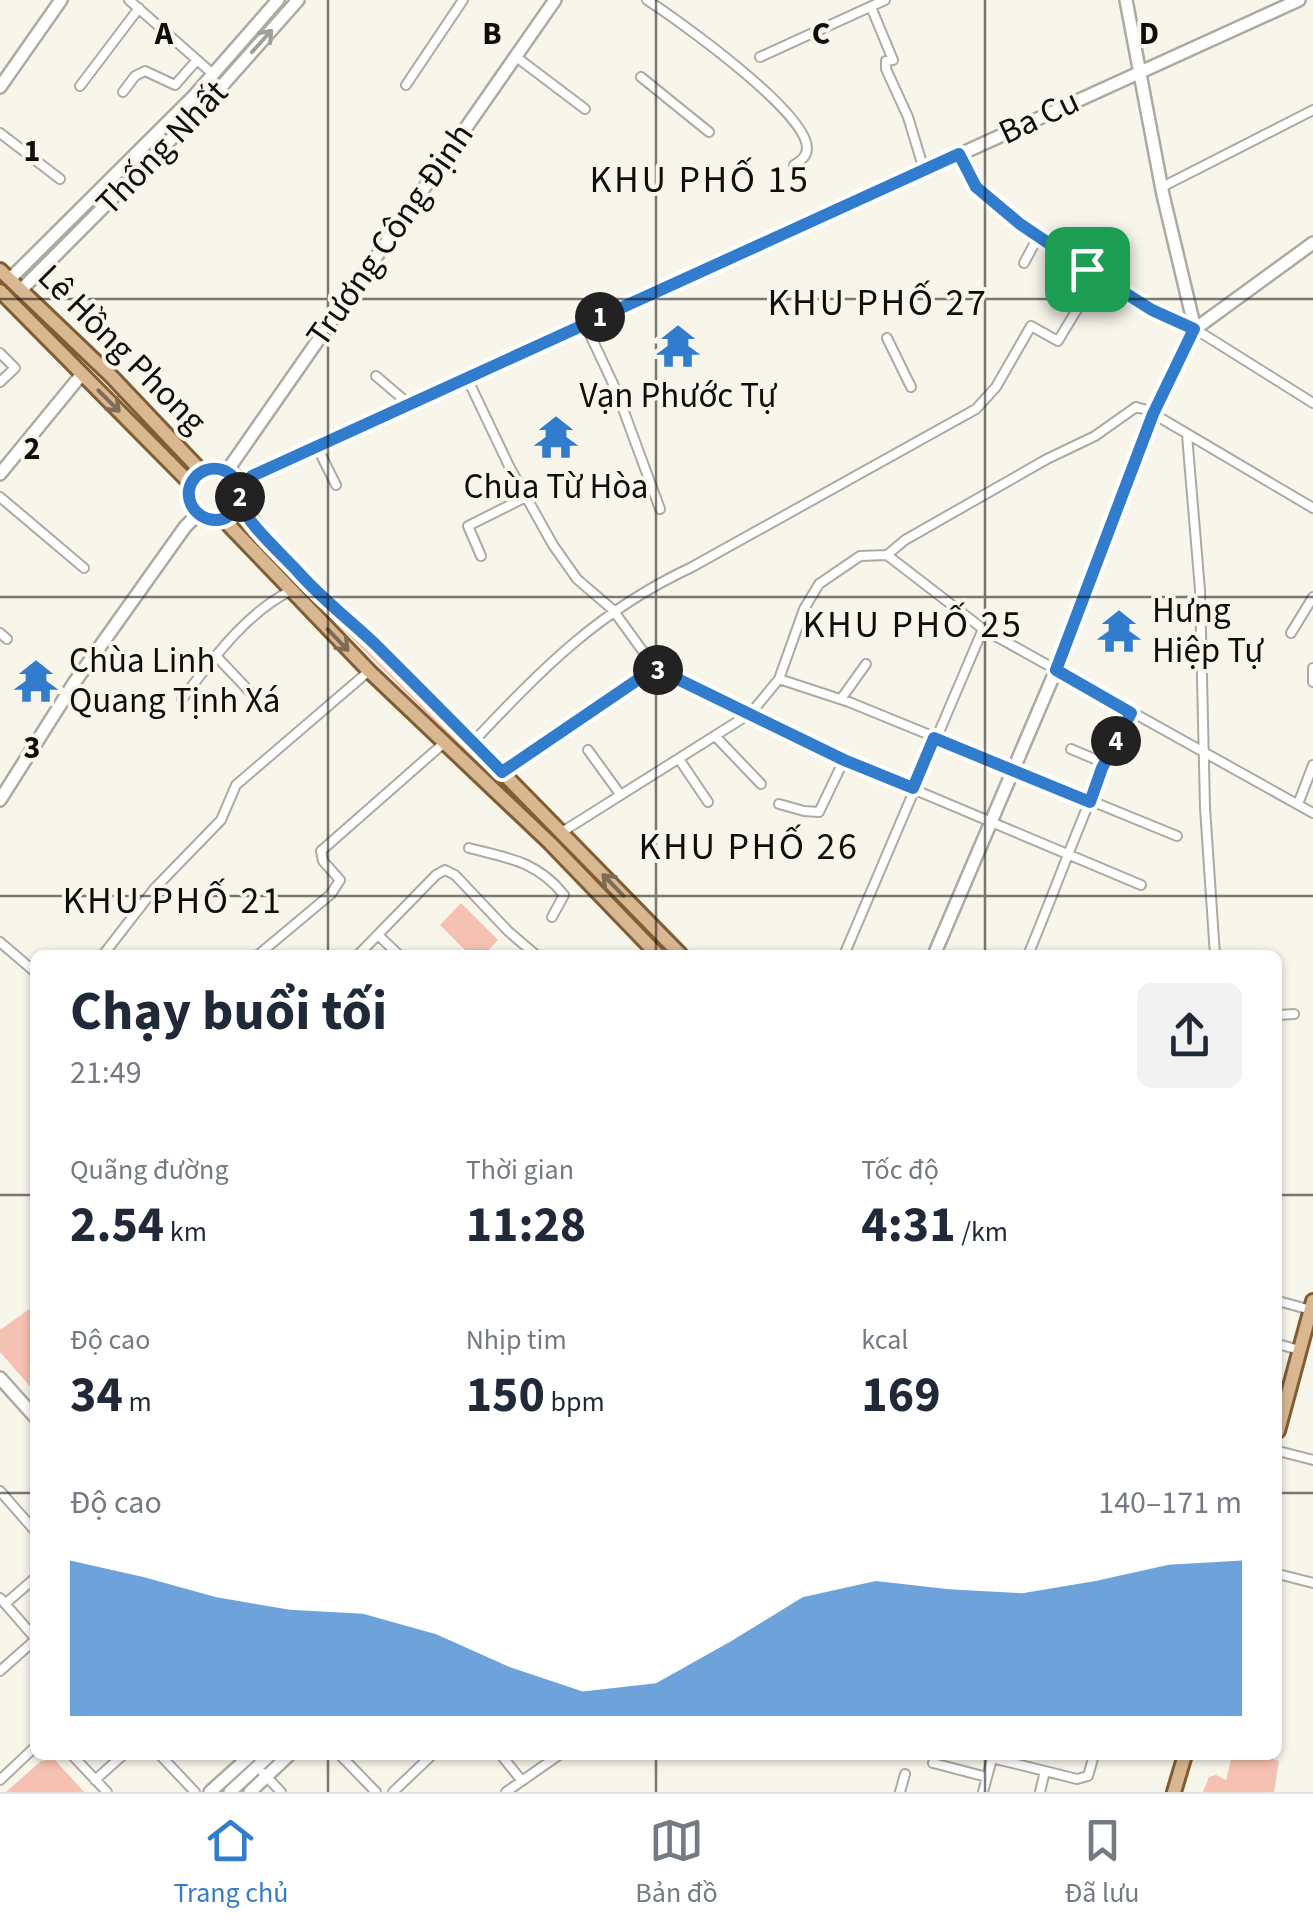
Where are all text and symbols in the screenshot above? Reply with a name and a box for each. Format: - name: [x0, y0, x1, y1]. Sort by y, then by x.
- text: A: [154, 11, 174, 57]
- text: B: [482, 11, 502, 57]
- text: C: [812, 11, 830, 57]
- text: D: [1139, 11, 1159, 57]
- one-way arrow: [250, 29, 273, 55]
- street label: Thống Nhất: [85, 69, 240, 227]
- street label: Ba Cu: [990, 77, 1088, 157]
- street label: Trương Công Định: [294, 113, 486, 357]
- text: 1: [24, 128, 40, 174]
- district label: KHU PHỐ 15: [590, 153, 810, 207]
- pin: [1045, 227, 1130, 312]
- icon: arrive: [1060, 242, 1115, 297]
- street label: Lê Hồng Phong: [26, 253, 218, 445]
- district label: KHU PHỐ 27: [768, 276, 988, 330]
- pin: 1: [575, 292, 625, 342]
- text: 1: [593, 297, 607, 337]
- temple icon: Vạn Phước Tự: [654, 322, 702, 370]
- place label: Vạn Phước Tự: [579, 371, 777, 421]
- one-way arrow: [97, 389, 121, 413]
- temple icon: Chùa Từ Hòa: [532, 413, 580, 461]
- text: 2: [24, 426, 40, 472]
- place label: Chùa Từ Hòa: [464, 462, 648, 512]
- pin: 2: [215, 472, 265, 522]
- text: 2: [233, 477, 247, 517]
- place label: Hưng Hiệp Tự: [1152, 586, 1264, 676]
- district label: KHU PHỐ 25: [803, 598, 1023, 652]
- temple icon: Hưng Hiệp Tự: [1095, 607, 1143, 655]
- one-way arrow: [326, 627, 350, 651]
- place label: Chùa Linh Quang Tịnh Xá: [69, 636, 281, 726]
- pin: 3: [633, 645, 683, 695]
- text: 3: [651, 650, 665, 690]
- temple icon: Chùa Linh Quang Tịnh Xá: [12, 657, 60, 705]
- pin: 4: [1091, 716, 1141, 766]
- text: 4: [1109, 721, 1123, 761]
- text: 3: [24, 725, 40, 771]
- district label: KHU PHỐ 26: [639, 820, 859, 874]
- one-way arrow: [602, 873, 625, 898]
- district label: KHU PHỐ 21: [63, 874, 283, 928]
- text: Chạy buổi tối: [70, 973, 387, 1051]
- button: share: [1137, 983, 1242, 1088]
- text: 21:49: [70, 1050, 142, 1096]
- text: Quãng đường: [70, 1150, 229, 1190]
- text: Thời gian: [466, 1150, 574, 1190]
- text: Tốc độ: [861, 1150, 939, 1190]
- text: 2.54: [70, 1190, 164, 1261]
- text: 11:28: [466, 1190, 586, 1261]
- text: 4:31: [861, 1190, 956, 1261]
- text: km: [164, 1212, 207, 1252]
- text: /km: [956, 1212, 1008, 1252]
- text: Độ cao: [70, 1320, 150, 1360]
- text: Nhịp tim: [466, 1320, 567, 1360]
- text: kcal: [861, 1320, 908, 1360]
- text: 34: [70, 1360, 123, 1431]
- text: 150: [466, 1360, 545, 1431]
- text: 169: [861, 1360, 941, 1431]
- text: m: [123, 1382, 152, 1422]
- text: bpm: [545, 1382, 605, 1422]
- text: Độ cao: [70, 1480, 162, 1526]
- text: 140–171 m: [1098, 1480, 1242, 1526]
- tab: Trang chủ: [173, 1813, 289, 1913]
- tab: Bản đồ: [635, 1813, 718, 1913]
- tab: Đã lưu: [1065, 1813, 1140, 1913]

